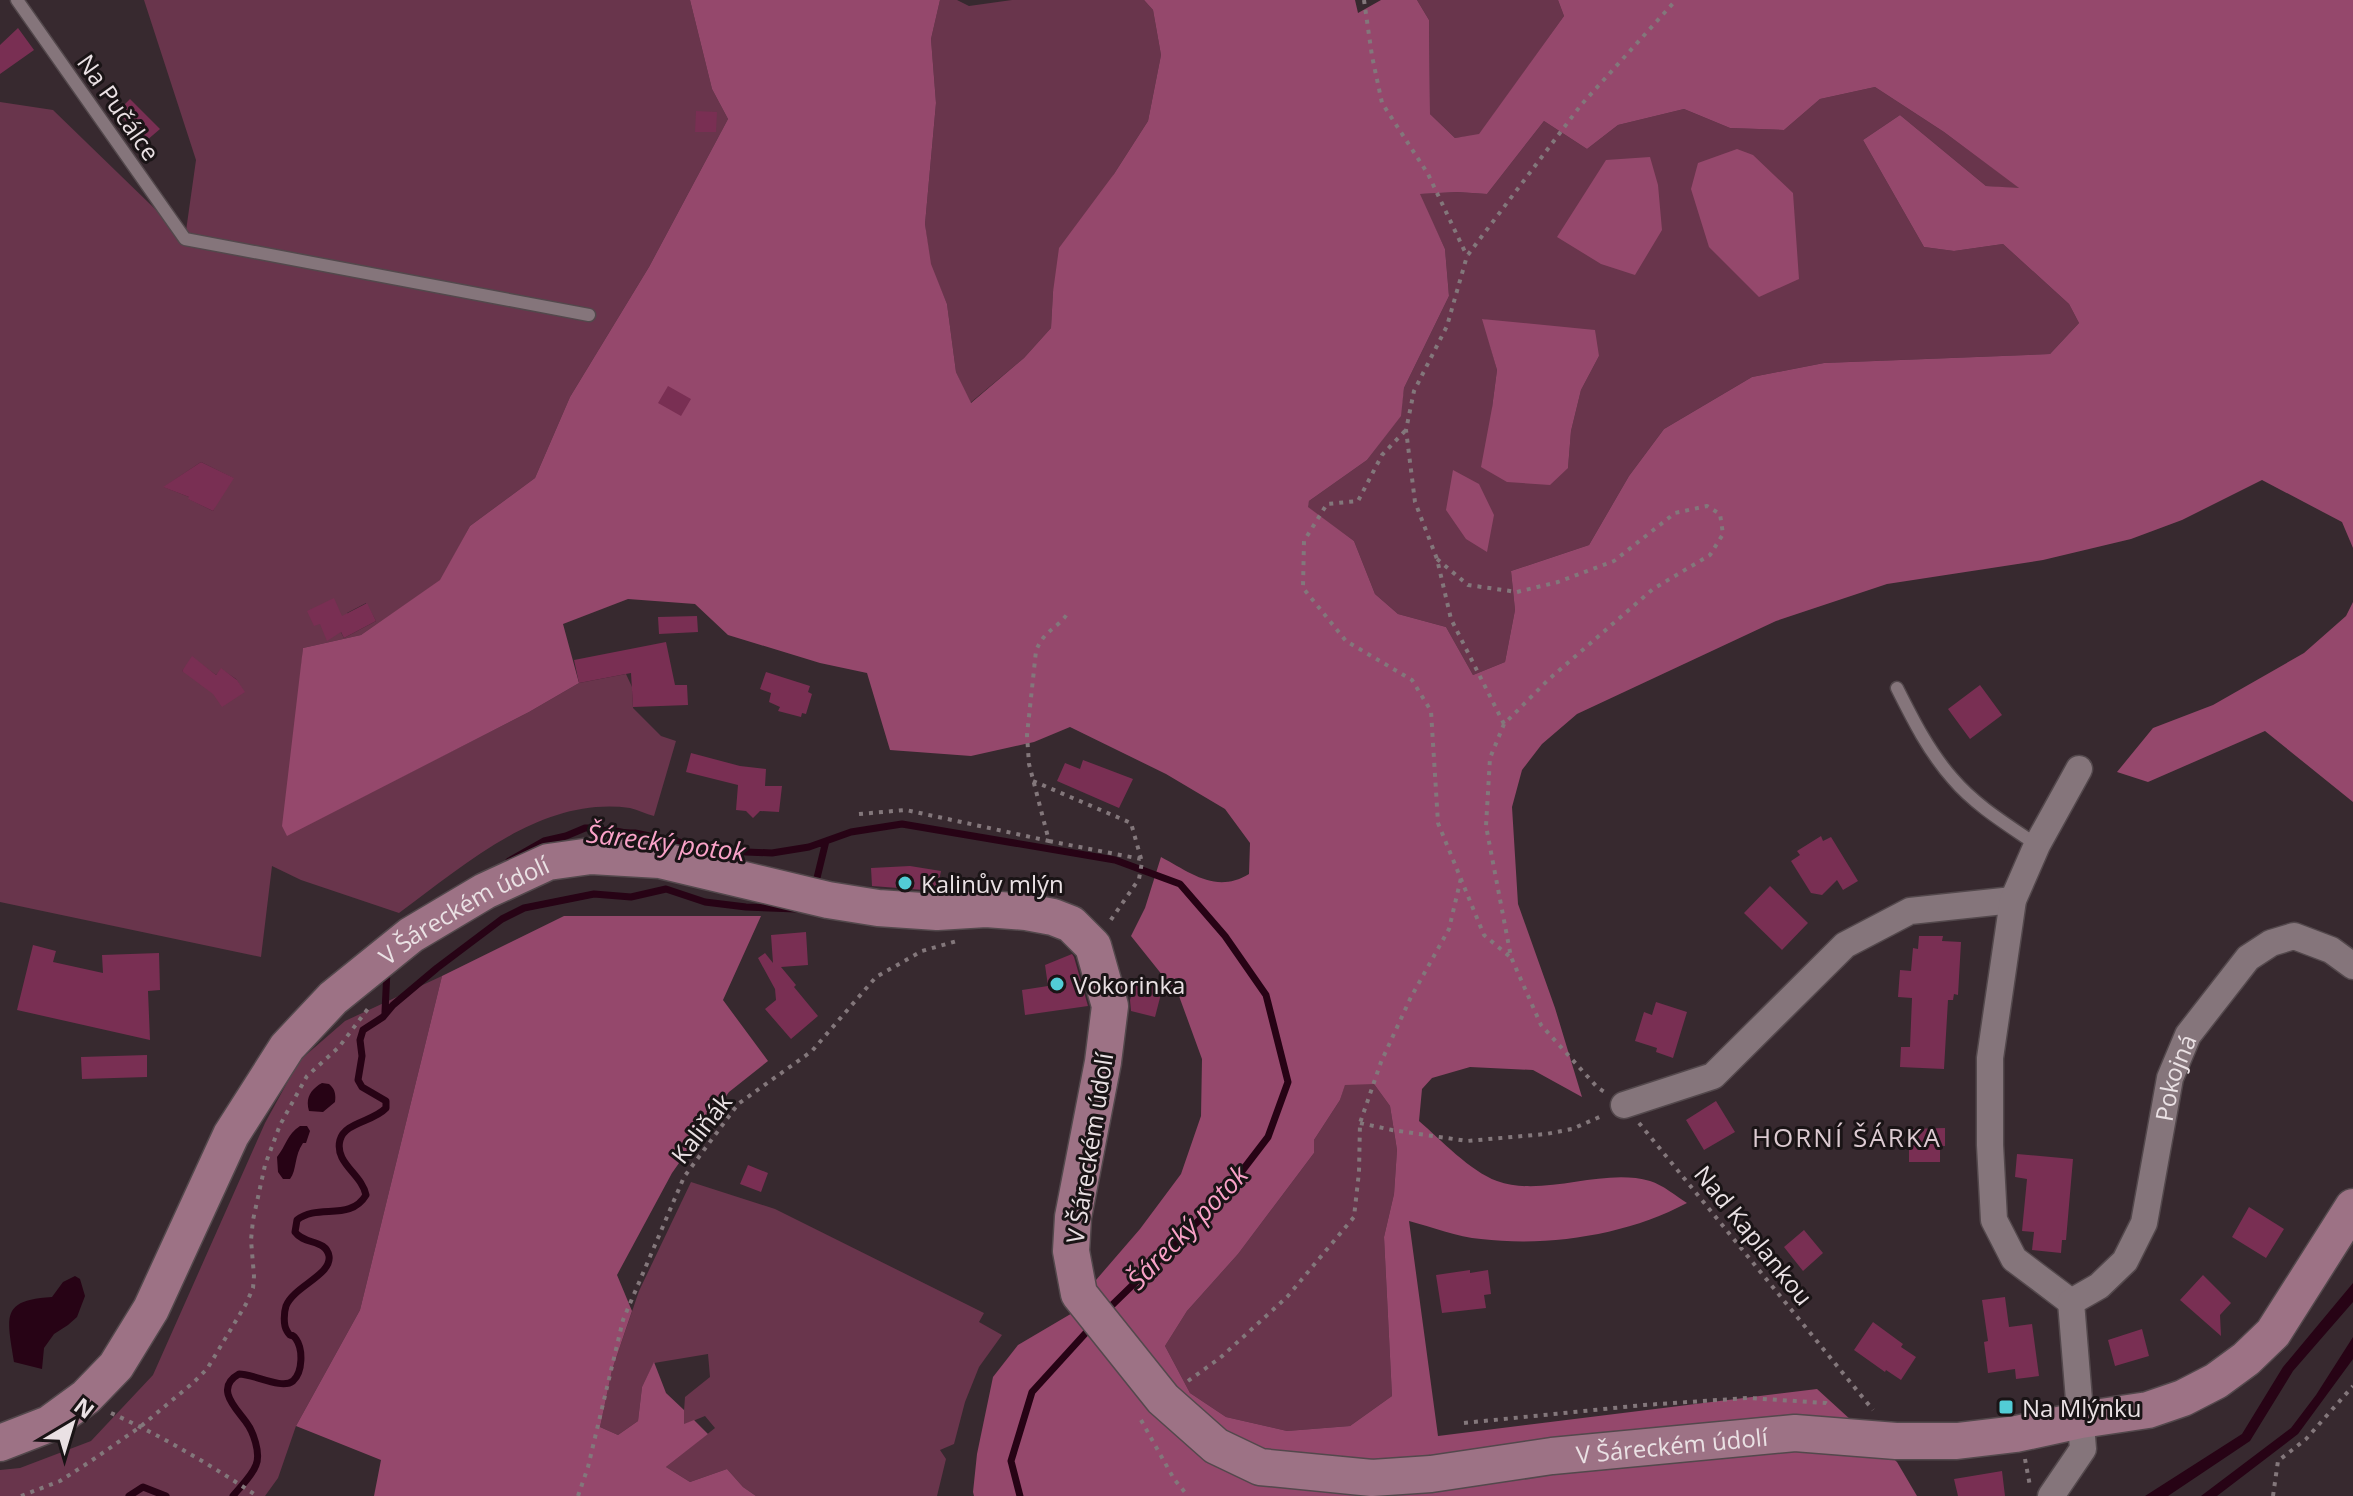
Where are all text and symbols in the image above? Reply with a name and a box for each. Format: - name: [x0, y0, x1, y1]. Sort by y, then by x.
- street label: Na Pučálce: [70, 47, 168, 167]
- water label: Šárecký potok: [584, 814, 749, 870]
- street label: V Šáreckém údolí: [371, 847, 555, 972]
- place label: Kalinův mlýn: [921, 867, 1064, 900]
- marker: Kalinův mlýn: [896, 874, 914, 892]
- place label: Vokorinka: [1073, 968, 1185, 1001]
- marker: Vokorinka: [1048, 975, 1066, 993]
- street label: Pokojná: [2146, 1029, 2203, 1124]
- street label: V Šáreckém údolí: [1058, 1050, 1120, 1246]
- street label: Kaliňák: [663, 1086, 739, 1170]
- district label: HORNÍ ŠÁRKA: [1752, 1119, 1942, 1155]
- water label: Šárecký potok: [1119, 1156, 1256, 1297]
- street label: Nad Kaplankou: [1687, 1158, 1821, 1312]
- north arrow: [32, 1384, 112, 1464]
- text: N: [69, 1390, 101, 1425]
- place label: Na Mlýnku: [2022, 1391, 2141, 1424]
- marker: Na Mlýnku: [1997, 1398, 2015, 1416]
- street label: V Šáreckém údolí: [1574, 1419, 1770, 1470]

